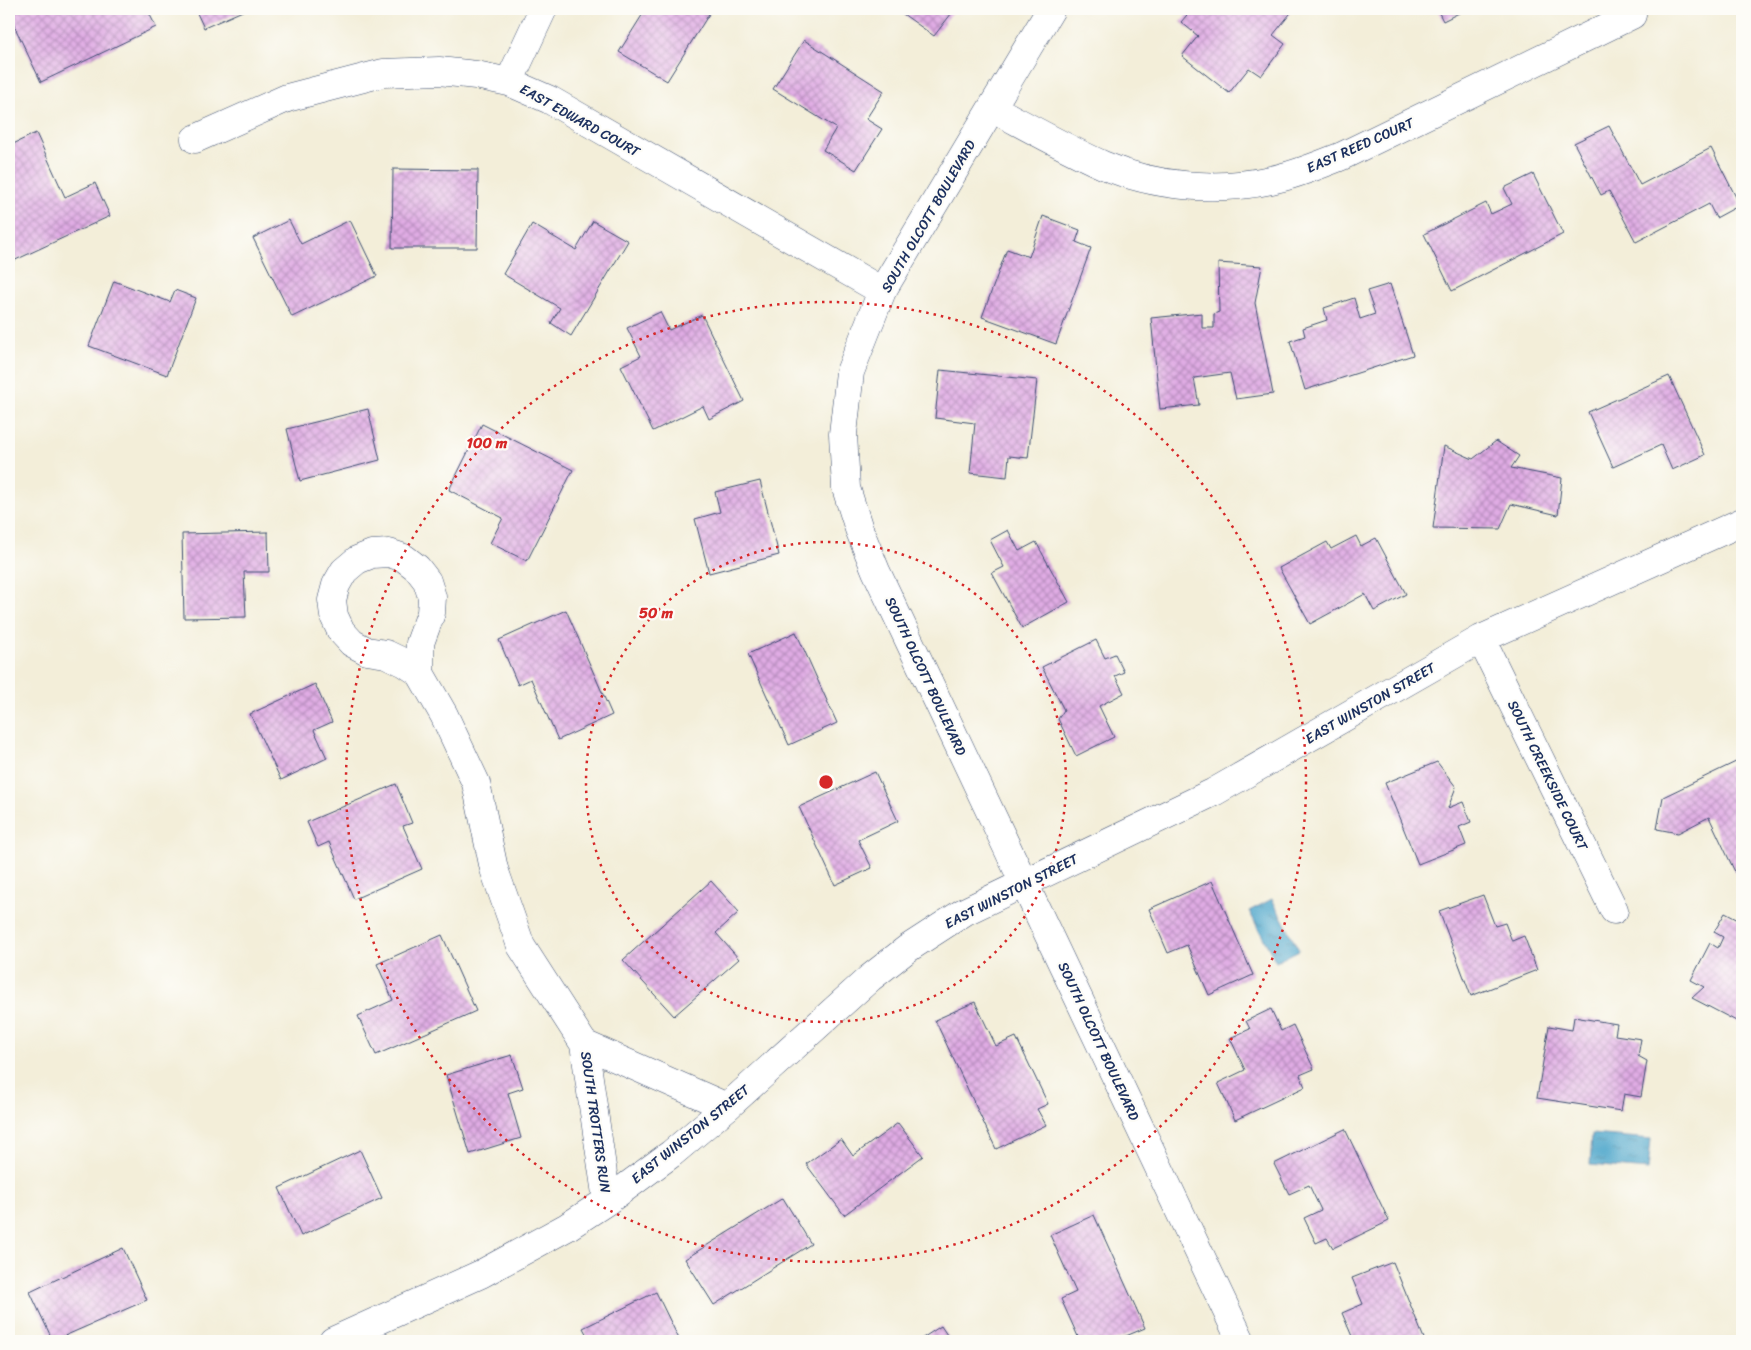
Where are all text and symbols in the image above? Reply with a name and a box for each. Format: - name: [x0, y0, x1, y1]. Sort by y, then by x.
- street label: EAST EDWARD COURT: [515, 77, 646, 164]
- street label: EAST REED COURT: [1302, 110, 1419, 180]
- street label: SOUTH OLCOTT BOULEVARD: [874, 135, 983, 297]
- text: 100 m: [467, 430, 508, 456]
- street label: SOUTH OLCOTT BOULEVARD: [878, 592, 974, 760]
- text: 50 m: [639, 600, 674, 626]
- street label: EAST WINSTON STREET: [1300, 655, 1442, 751]
- street label: SOUTH CREEKSIDE COURT: [1500, 696, 1596, 856]
- centre of rings: [817, 773, 835, 791]
- street label: EAST WINSTON STREET: [940, 846, 1084, 936]
- street label: SOUTH OLCOTT BOULEVARD: [1051, 957, 1147, 1125]
- street label: SOUTH TROTTERS RUN: [573, 1050, 618, 1195]
- street label: EAST WINSTON STREET: [625, 1077, 757, 1190]

